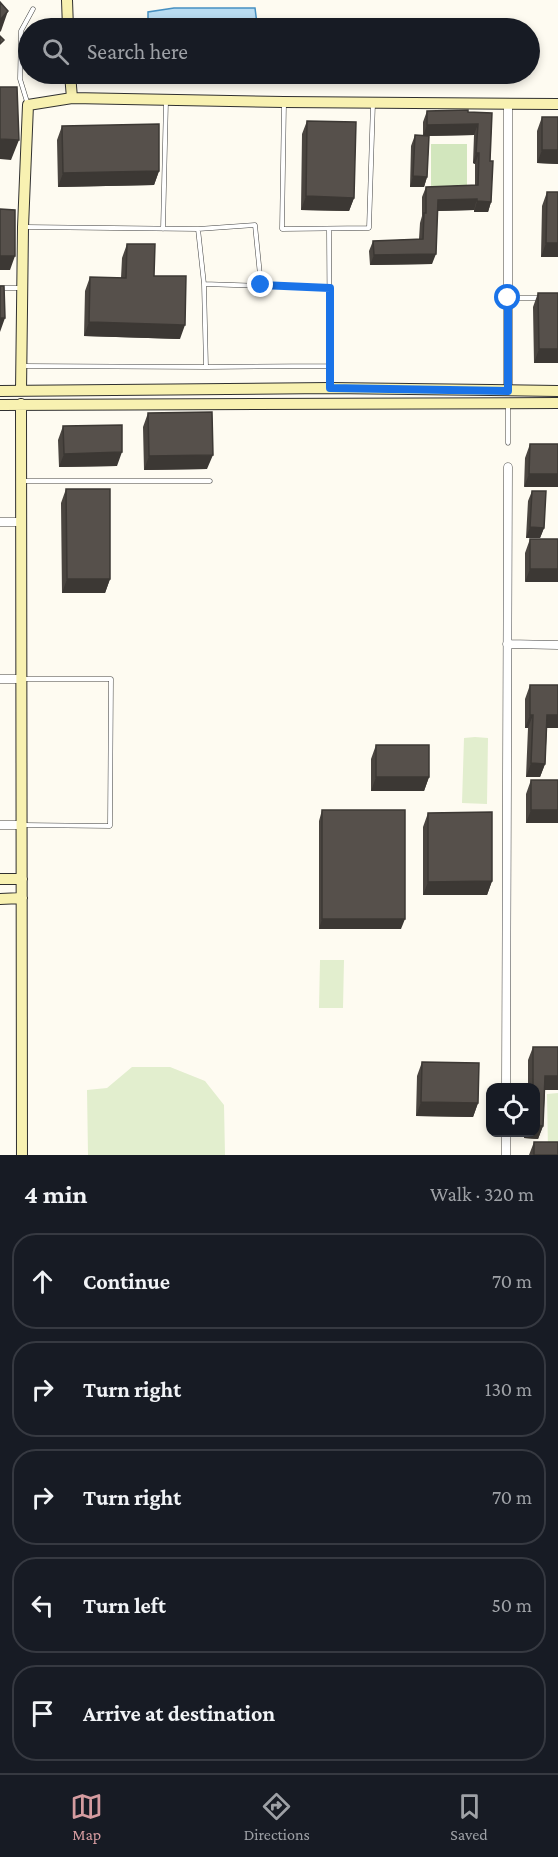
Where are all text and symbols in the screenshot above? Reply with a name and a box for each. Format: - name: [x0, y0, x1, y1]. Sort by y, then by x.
- search box: [18, 18, 540, 84]
- icon: search: [39, 35, 72, 68]
- text: Search here: [87, 39, 188, 64]
- route end: [247, 271, 273, 297]
- route start: [494, 284, 520, 310]
- map controls: [486, 1083, 540, 1137]
- button: locate: [486, 1083, 540, 1137]
- text: 4 min: [24, 1180, 88, 1209]
- text: Walk · 320 m: [430, 1183, 534, 1205]
- icon: ahead: [26, 1265, 59, 1298]
- text: Continue: [83, 1269, 170, 1294]
- text: 70 m: [492, 1270, 532, 1292]
- icon: right: [26, 1373, 59, 1406]
- text: Turn right: [83, 1377, 181, 1402]
- text: 130 m: [485, 1378, 532, 1400]
- icon: right: [26, 1481, 59, 1514]
- text: Turn right: [83, 1485, 181, 1510]
- text: 70 m: [492, 1486, 532, 1508]
- icon: left: [26, 1589, 59, 1622]
- text: Turn left: [83, 1593, 166, 1618]
- text: 50 m: [491, 1594, 532, 1616]
- icon: arrive: [26, 1697, 59, 1730]
- text: Arrive at destination: [83, 1701, 275, 1726]
- tab: Map: [70, 1790, 103, 1843]
- tab: Directions: [244, 1790, 310, 1843]
- tab: Saved: [450, 1790, 488, 1843]

